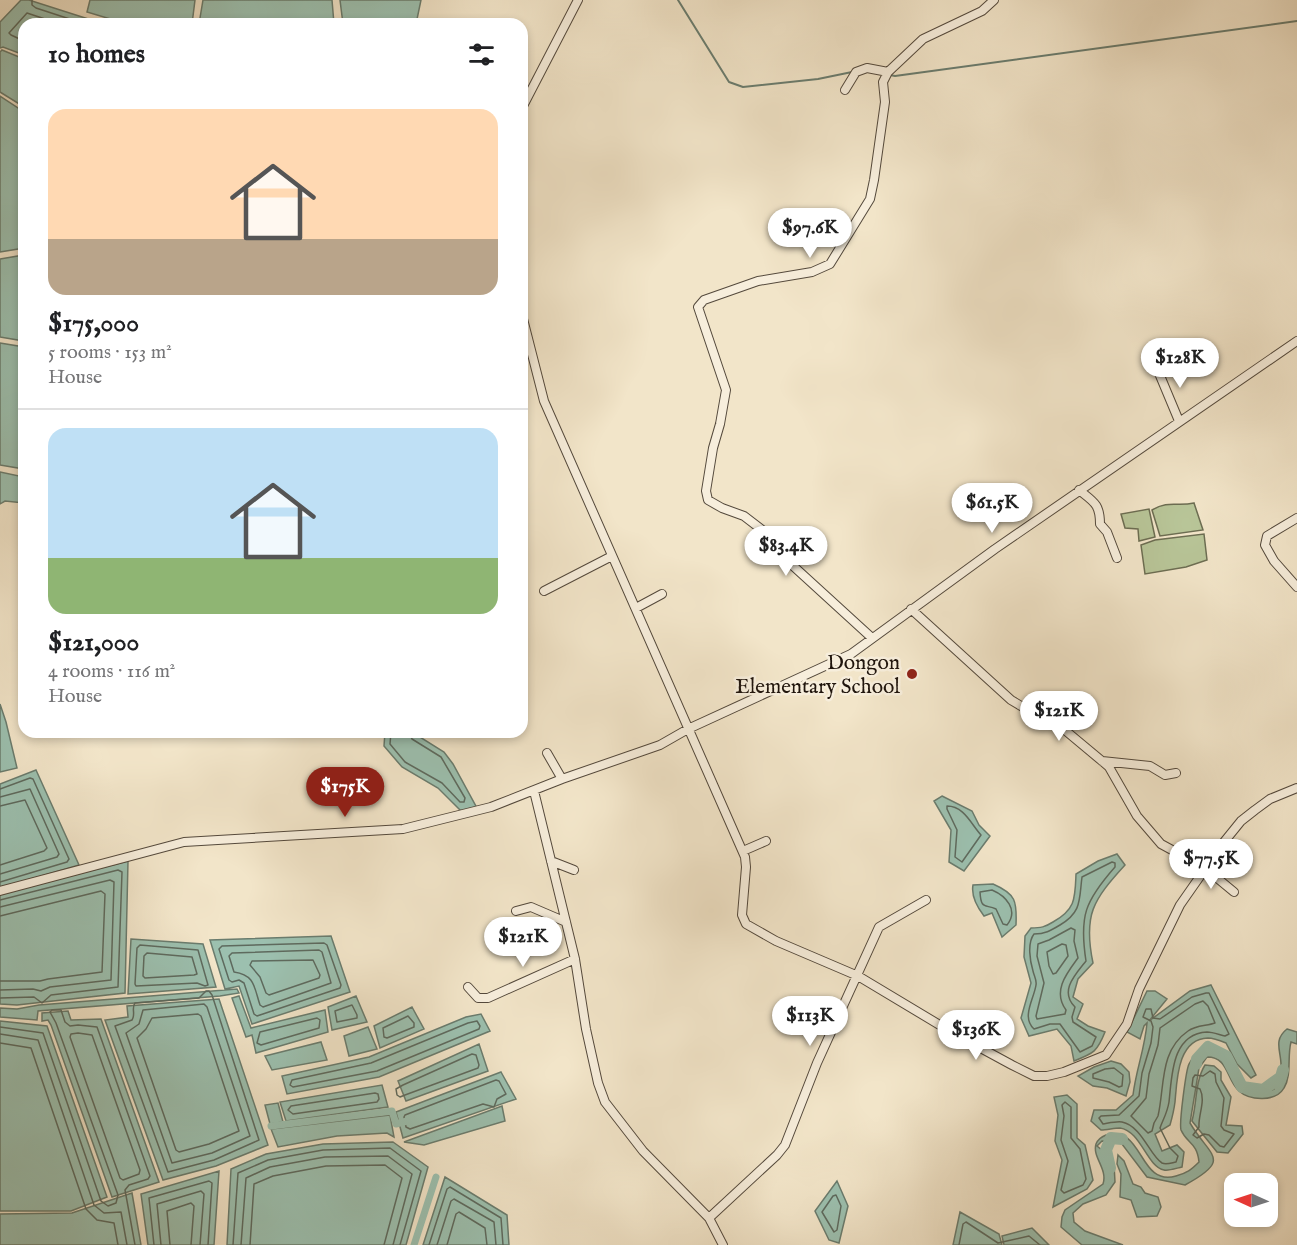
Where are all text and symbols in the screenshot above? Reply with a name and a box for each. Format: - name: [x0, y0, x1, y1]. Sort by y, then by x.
- text: 10 homes: [48, 38, 145, 71]
- icon: filters: [465, 38, 498, 71]
- icon: home: [219, 148, 327, 256]
- pin: $97.6K: [761, 208, 859, 259]
- text: $97.6K: [782, 215, 838, 240]
- text: $175,000: [48, 307, 139, 340]
- pin: $128K: [1138, 338, 1222, 389]
- text: 5 rooms · 153 m²: [48, 340, 172, 365]
- text: $128K: [1155, 345, 1205, 370]
- text: House: [48, 365, 102, 390]
- icon: home: [219, 467, 327, 575]
- pin: $61.5K: [943, 483, 1041, 534]
- text: $61.5K: [966, 490, 1018, 515]
- pin: $83.4K: [737, 526, 835, 577]
- text: $83.4K: [758, 533, 814, 558]
- text: $121,000: [48, 626, 139, 659]
- place label: Dongon Elementary School: [735, 650, 900, 701]
- text: 4 rooms · 116 m²: [48, 659, 175, 684]
- marker: Dongon Elementary School: [905, 667, 919, 681]
- text: House: [48, 684, 102, 709]
- pin: $121K: [1017, 691, 1101, 742]
- text: $121K: [1034, 698, 1084, 723]
- pin: $175K: [303, 767, 387, 818]
- text: $175K: [320, 774, 370, 799]
- pin: $77.5K: [1162, 839, 1260, 890]
- text: $77.5K: [1183, 846, 1239, 871]
- pin: $121K: [481, 917, 565, 968]
- text: $121K: [498, 924, 548, 949]
- pin: $113K: [768, 996, 852, 1047]
- text: $113K: [786, 1003, 834, 1028]
- pin: $136K: [934, 1010, 1018, 1061]
- text: $136K: [952, 1017, 1000, 1042]
- north arrow: [1224, 1173, 1278, 1227]
- map controls: [1224, 1173, 1278, 1227]

